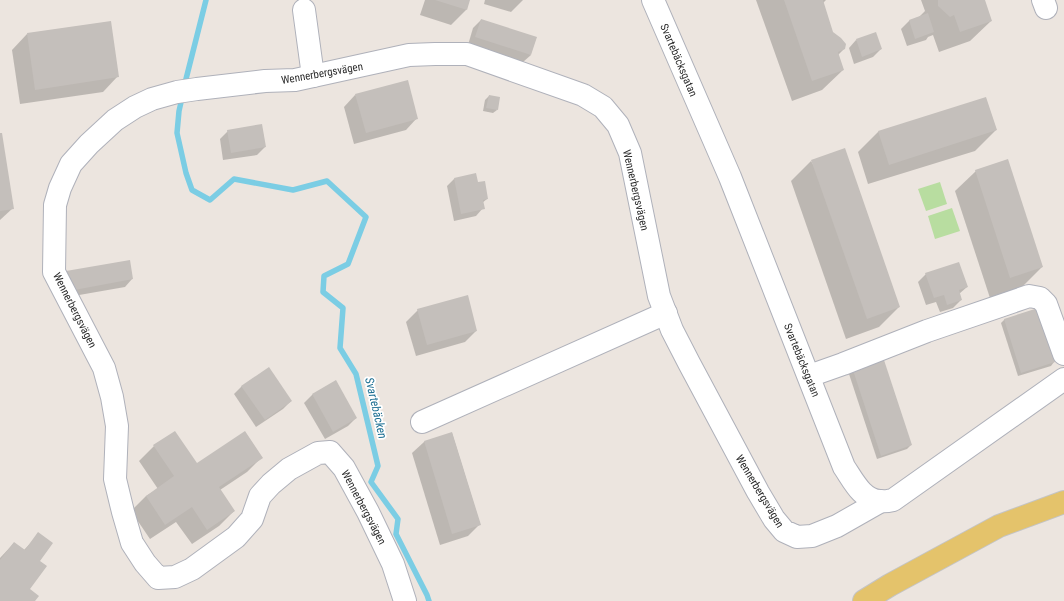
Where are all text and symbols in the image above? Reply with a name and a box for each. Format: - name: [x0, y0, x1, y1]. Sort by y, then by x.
- street label: Svartebäcksgatan: [657, 22, 700, 99]
- street label: Wennerbergsvägen: [280, 60, 364, 87]
- street label: Wennerbergsvägen: [620, 148, 651, 232]
- street label: Wennerbergsvägen: [50, 270, 99, 350]
- street label: Svartebäcksgatan: [781, 322, 822, 399]
- water label: Svartebäcken: [362, 376, 390, 440]
- street label: Wennerbergsvägen: [733, 453, 786, 530]
- street label: Wennerbergsvägen: [338, 468, 389, 547]

